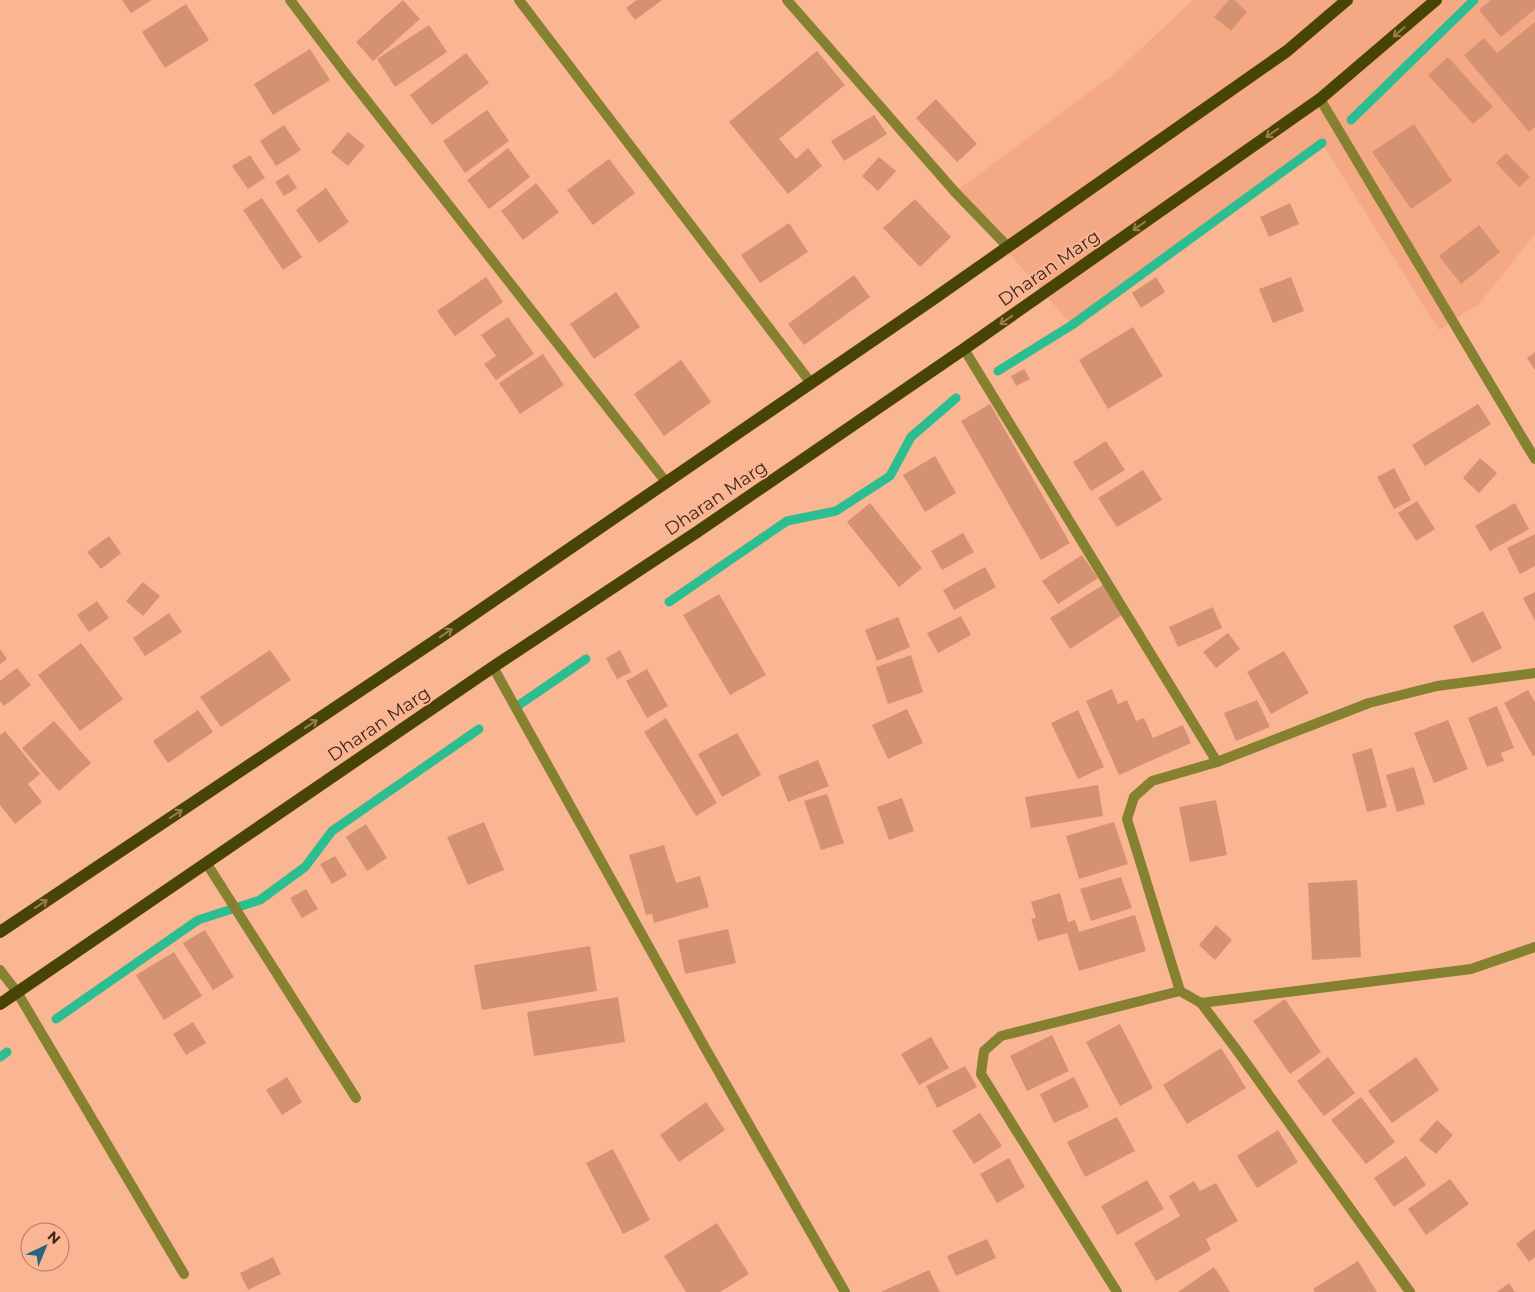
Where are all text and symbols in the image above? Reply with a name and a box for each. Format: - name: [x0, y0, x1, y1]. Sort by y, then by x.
- one-way arrow: [1392, 26, 1405, 38]
- one-way arrow: [1265, 128, 1279, 138]
- one-way arrow: [1132, 221, 1146, 231]
- street label: Dharan Marg: [994, 225, 1104, 311]
- one-way arrow: [999, 315, 1013, 325]
- street label: Dharan Marg: [661, 456, 771, 540]
- one-way arrow: [438, 628, 452, 638]
- street label: Dharan Marg: [324, 682, 434, 766]
- one-way arrow: [303, 719, 317, 729]
- one-way arrow: [168, 809, 182, 819]
- one-way arrow: [33, 899, 47, 909]
- north arrow: [20, 1222, 70, 1272]
- text: N: [44, 1227, 64, 1248]

